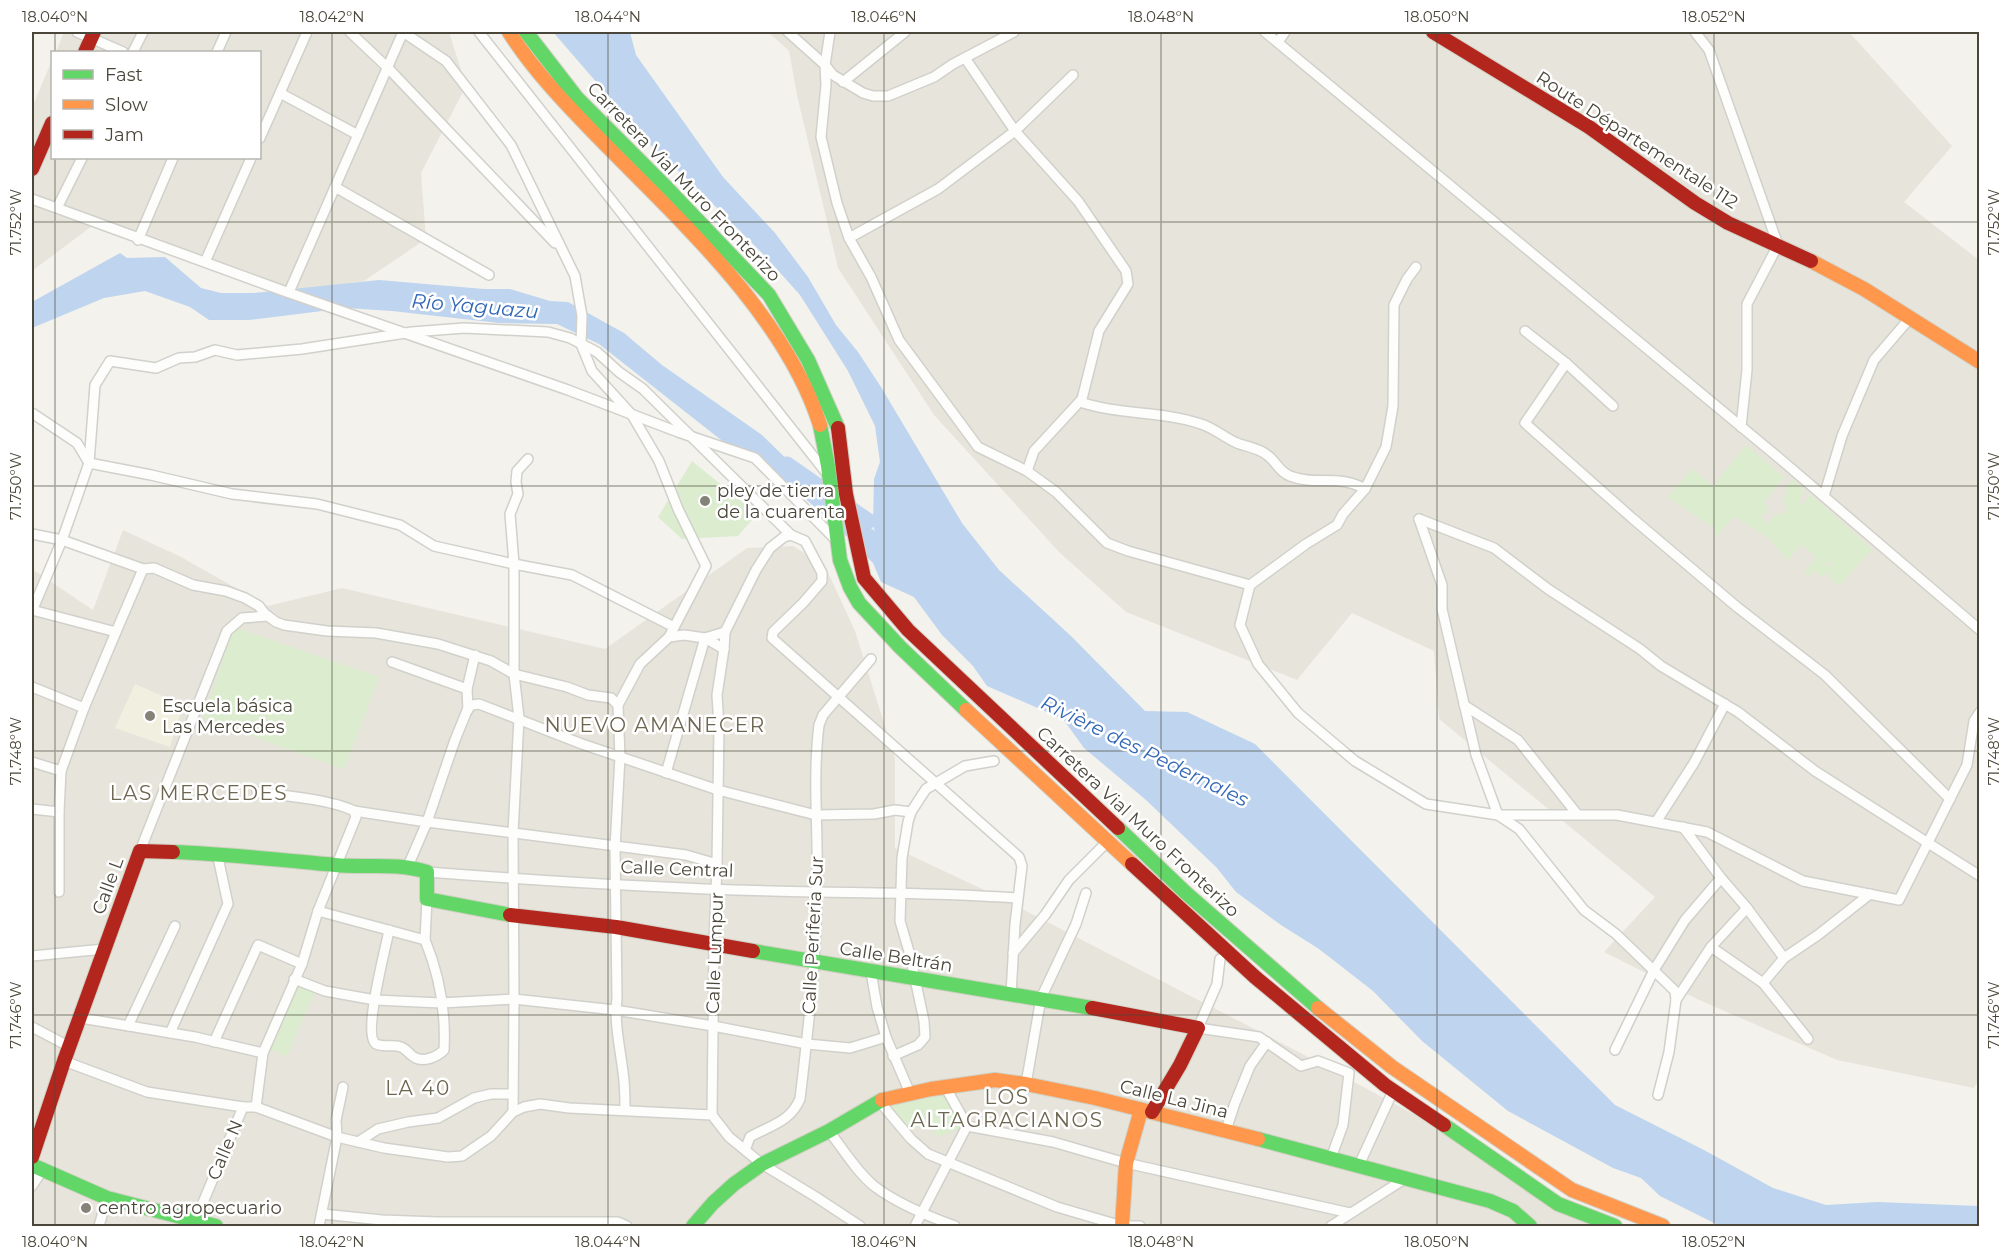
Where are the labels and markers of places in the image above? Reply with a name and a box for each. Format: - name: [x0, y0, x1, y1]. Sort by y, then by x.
- place label: pley de tierra de la cuarenta: [717, 480, 845, 523]
- marker: pley de tierra de la cuarenta: [698, 494, 712, 508]
- place label: Escuela básica Las Mercedes: [162, 695, 293, 738]
- marker: Escuela básica Las Mercedes: [143, 709, 157, 723]
- place label: centro agropecuario: [98, 1197, 282, 1219]
- marker: centro agropecuario: [79, 1201, 93, 1215]

